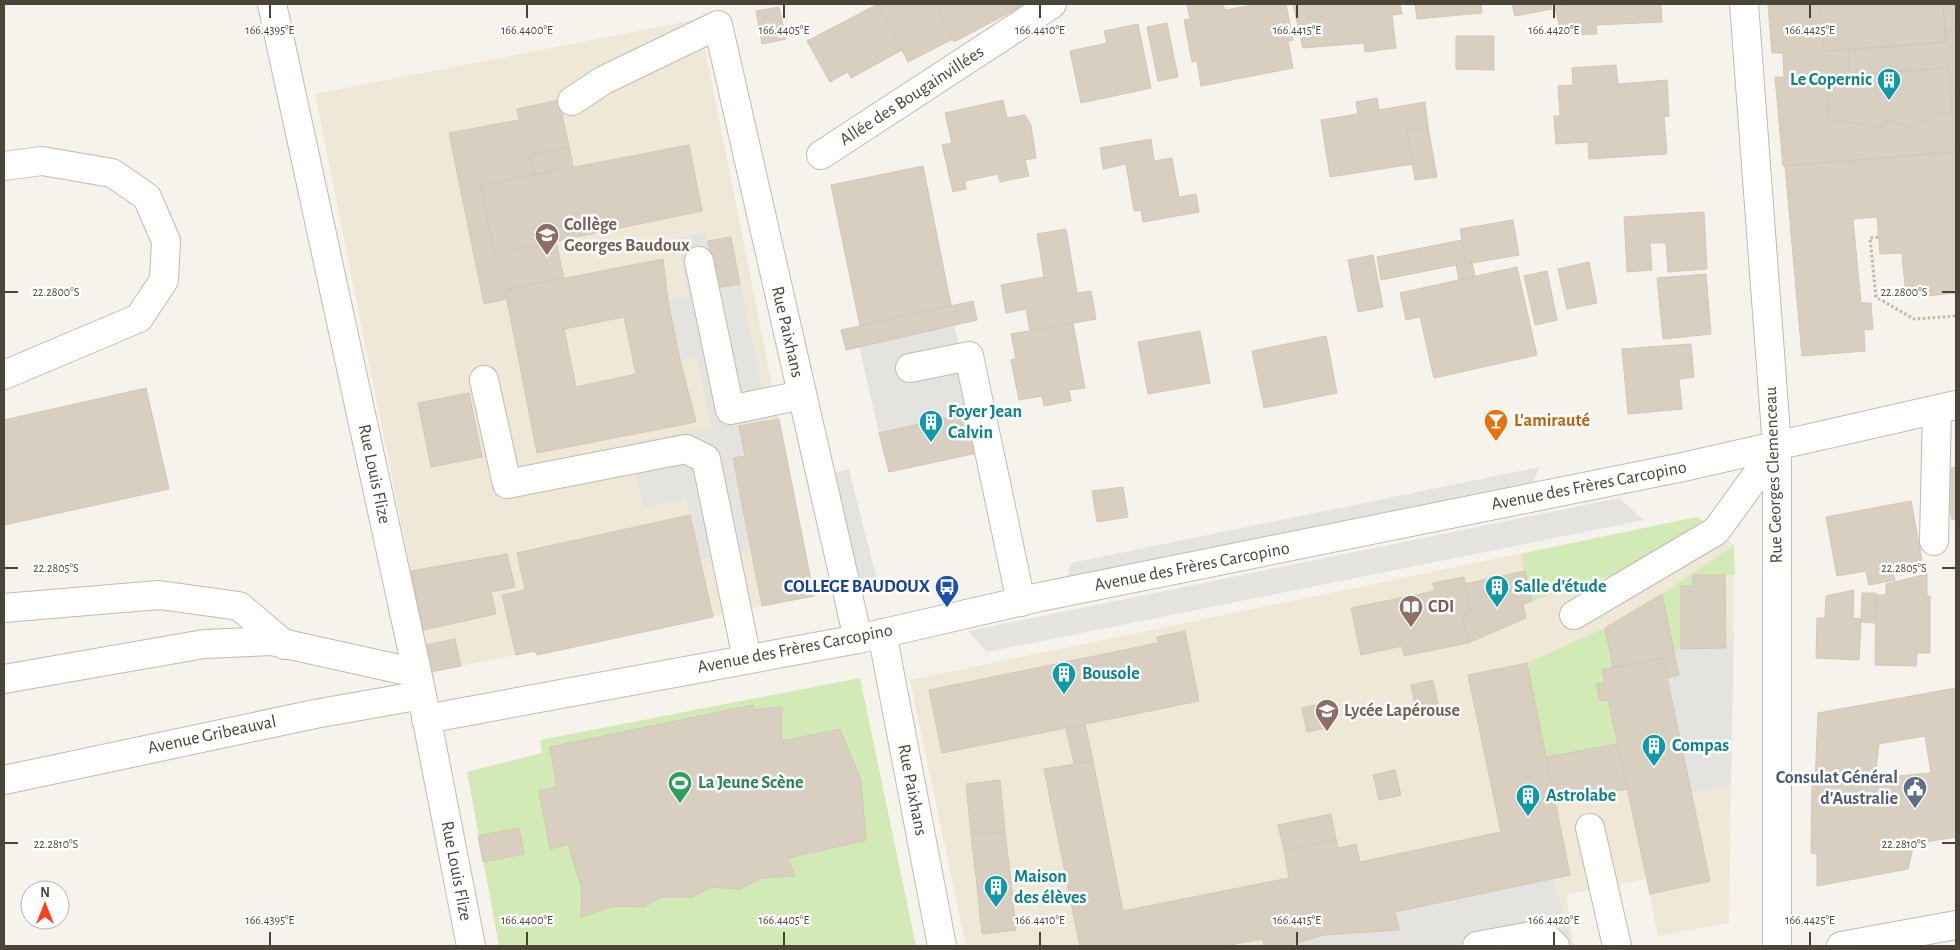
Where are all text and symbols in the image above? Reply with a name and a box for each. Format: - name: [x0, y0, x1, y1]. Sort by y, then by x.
- text: 166.4395°E: [246, 24, 295, 36]
- text: 166.4400°E: [501, 24, 553, 36]
- text: 166.4405°E: [759, 24, 809, 36]
- text: 166.4410°E: [1015, 24, 1065, 36]
- text: 166.4415°E: [1273, 24, 1321, 36]
- text: 166.4420°E: [1529, 24, 1580, 36]
- text: 166.4425°E: [1785, 24, 1835, 36]
- street label: Allée des Bougainvillées: [837, 43, 987, 149]
- building icon: Le Copernic: [1876, 67, 1902, 101]
- place label: Le Copernic: [1790, 71, 1872, 89]
- place label: Collège Georges Baudoux: [564, 216, 690, 255]
- school or university icon: Collège Georges Baudoux: [534, 222, 560, 256]
- street label: Rue Paixhans: [768, 285, 806, 379]
- text: 22.2800°S: [33, 286, 80, 298]
- text: 22.2800°S: [1881, 286, 1928, 298]
- street label: Rue Georges Clemenceau: [1762, 386, 1786, 564]
- place label: Foyer Jean Calvin: [948, 403, 1022, 442]
- bar icon: L'amirauté: [1483, 408, 1509, 442]
- building icon: Foyer Jean Calvin: [918, 409, 944, 443]
- place label: L'amirauté: [1514, 412, 1590, 430]
- street label: Rue Louis Flize: [355, 423, 393, 525]
- street label: Avenue des Frères Carcopino: [1490, 458, 1688, 514]
- street label: Avenue des Frères Carcopino: [1093, 539, 1291, 595]
- text: 22.2805°S: [33, 562, 79, 574]
- text: 22.2805°S: [1881, 562, 1927, 574]
- bus stop icon: COLLEGE BAUDOUX: [934, 574, 960, 608]
- building icon: Salle d'étude: [1484, 574, 1510, 608]
- place label: COLLEGE BAUDOUX: [784, 578, 930, 596]
- place label: Salle d'étude: [1514, 578, 1607, 596]
- library icon: CDI: [1398, 594, 1424, 628]
- place label: CDI: [1428, 598, 1454, 616]
- street label: Avenue des Frères Carcopino: [696, 621, 894, 677]
- building icon: Bousole: [1051, 661, 1077, 695]
- place label: Bousole: [1082, 665, 1140, 683]
- school or university icon: Lycée Lapérouse: [1314, 698, 1340, 732]
- place label: Lycée Lapérouse: [1344, 702, 1460, 720]
- street label: Avenue Gribeauval: [146, 713, 278, 757]
- building icon: Compas: [1641, 733, 1667, 767]
- place label: Compas: [1672, 737, 1729, 755]
- street label: Rue Paixhans: [894, 743, 930, 837]
- place label: Consulat Général d'Australie: [1776, 769, 1898, 808]
- sports icon: La Jeune Scène: [667, 770, 693, 804]
- place label: La Jeune Scène: [698, 774, 803, 792]
- public building icon: Consulat Général d'Australie: [1902, 775, 1928, 809]
- building icon: Astrolabe: [1515, 783, 1541, 817]
- place label: Astrolabe: [1546, 787, 1616, 805]
- street label: Rue Louis Flize: [437, 820, 475, 922]
- text: 22.2810°S: [34, 838, 79, 850]
- text: 22.2810°S: [1882, 838, 1927, 850]
- place label: Maison des élèves: [1014, 868, 1087, 907]
- building icon: Maison des élèves: [983, 874, 1009, 908]
- north arrow: [20, 880, 70, 930]
- text: N: [40, 886, 50, 900]
- text: 166.4395°E: [246, 914, 295, 926]
- text: 166.4400°E: [501, 914, 553, 926]
- text: 166.4405°E: [759, 914, 809, 926]
- text: 166.4410°E: [1015, 914, 1065, 926]
- text: 166.4415°E: [1273, 914, 1321, 926]
- text: 166.4420°E: [1529, 914, 1580, 926]
- text: 166.4425°E: [1785, 914, 1835, 926]

